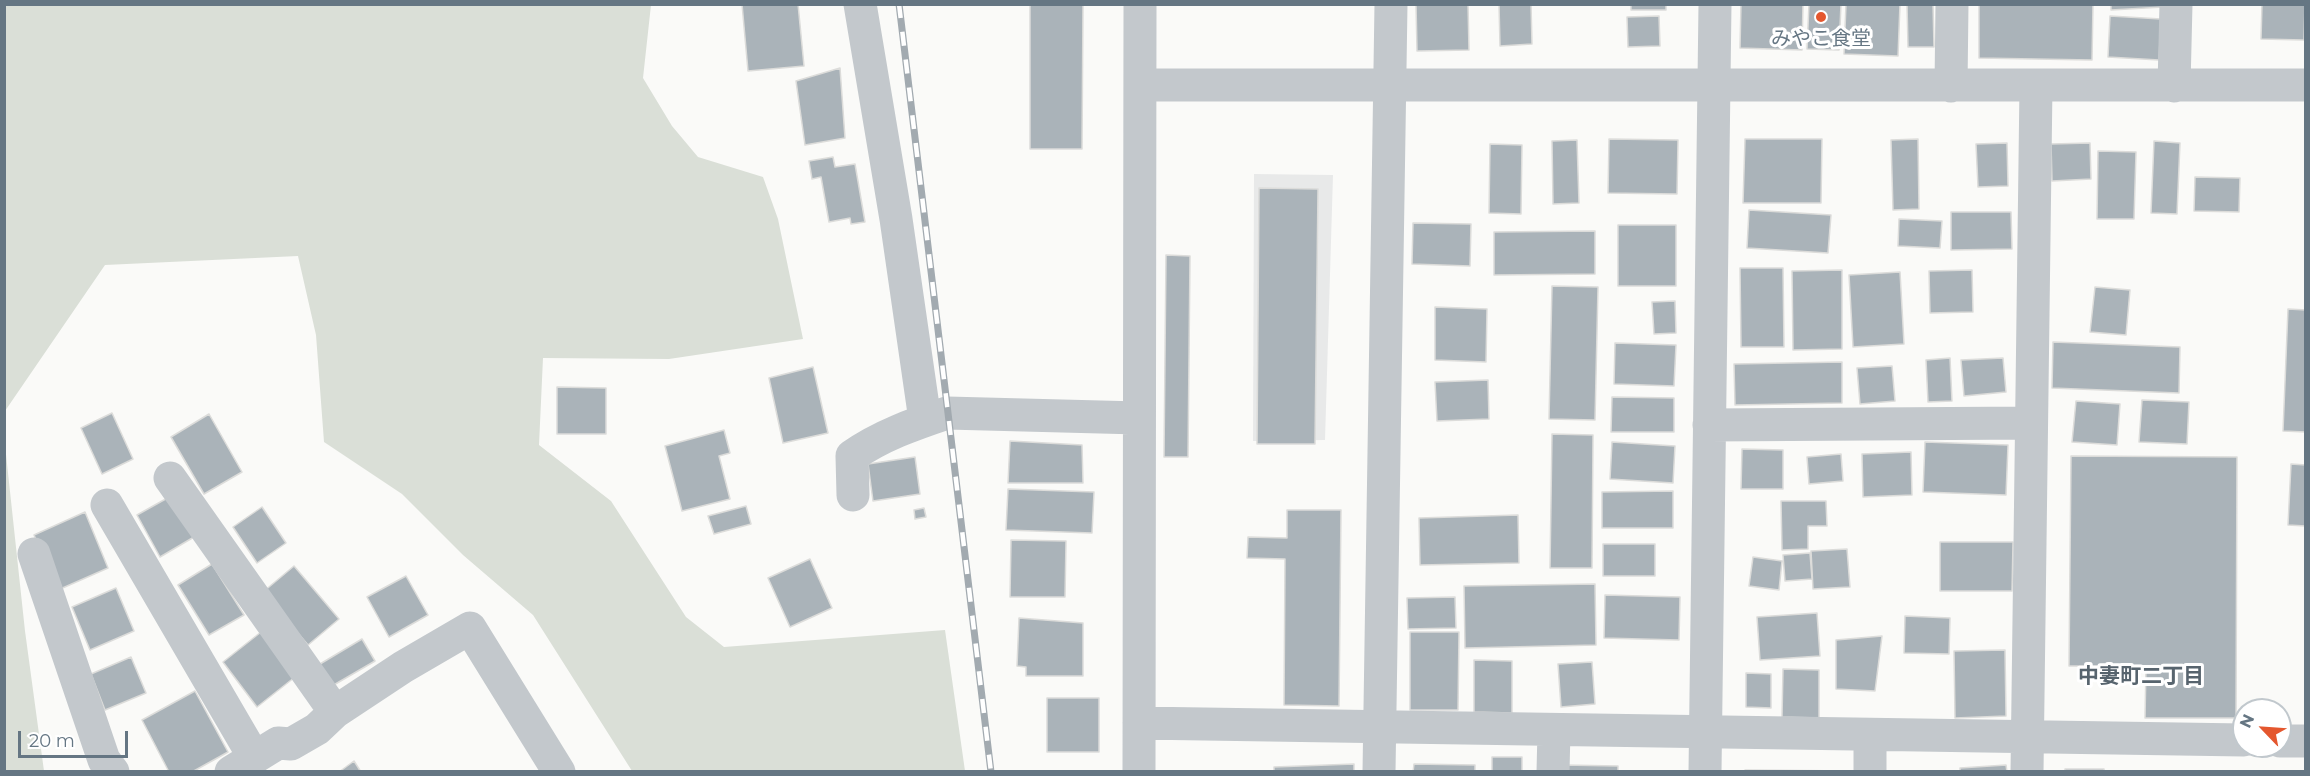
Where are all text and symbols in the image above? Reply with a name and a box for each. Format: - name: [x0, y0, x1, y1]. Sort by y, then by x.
- marker: みやこ食堂: [1814, 10, 1828, 24]
- place label: みやこ食堂: [1771, 27, 1871, 51]
- district label: 中妻町二丁目: [2078, 664, 2204, 690]
- north arrow: [2232, 698, 2292, 758]
- text: N: [2236, 711, 2258, 731]
- scale bar: [21, 719, 130, 757]
- text: 20 m: [29, 730, 75, 752]

